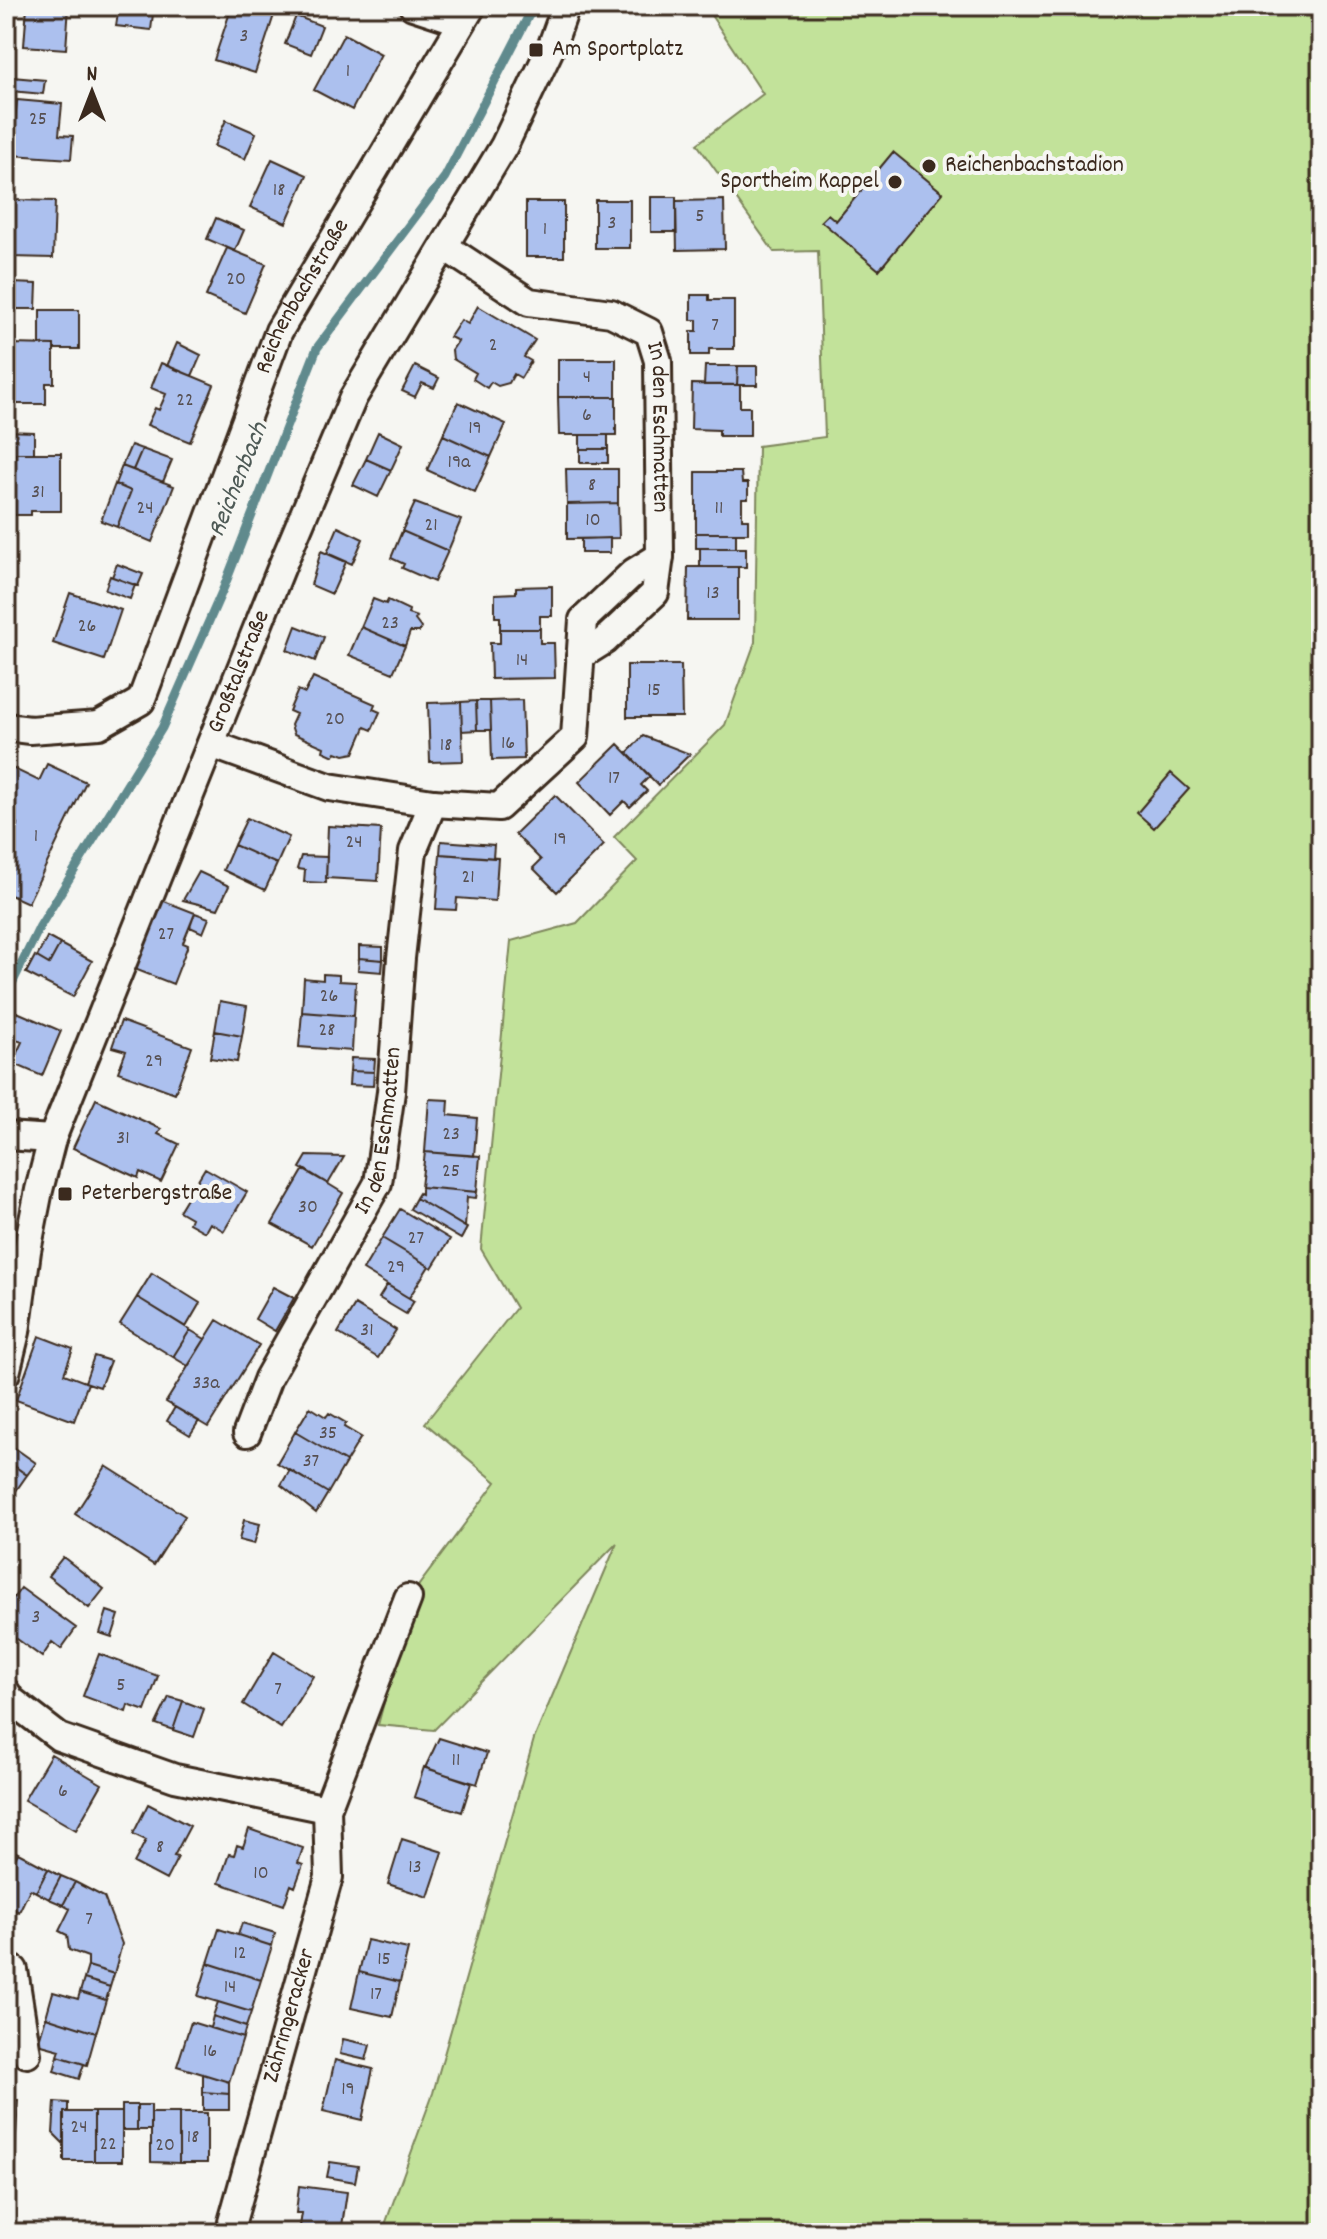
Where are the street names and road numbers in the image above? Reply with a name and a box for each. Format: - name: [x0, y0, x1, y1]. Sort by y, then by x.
- street label: Reichenbachstraße: [247, 213, 359, 379]
- street label: In den Eschmatten: [636, 337, 677, 513]
- street label: Großtalstraße: [199, 605, 279, 739]
- street label: In den Eschmatten: [346, 1046, 411, 1221]
- street label: Zähringeracker: [255, 1945, 325, 2087]

